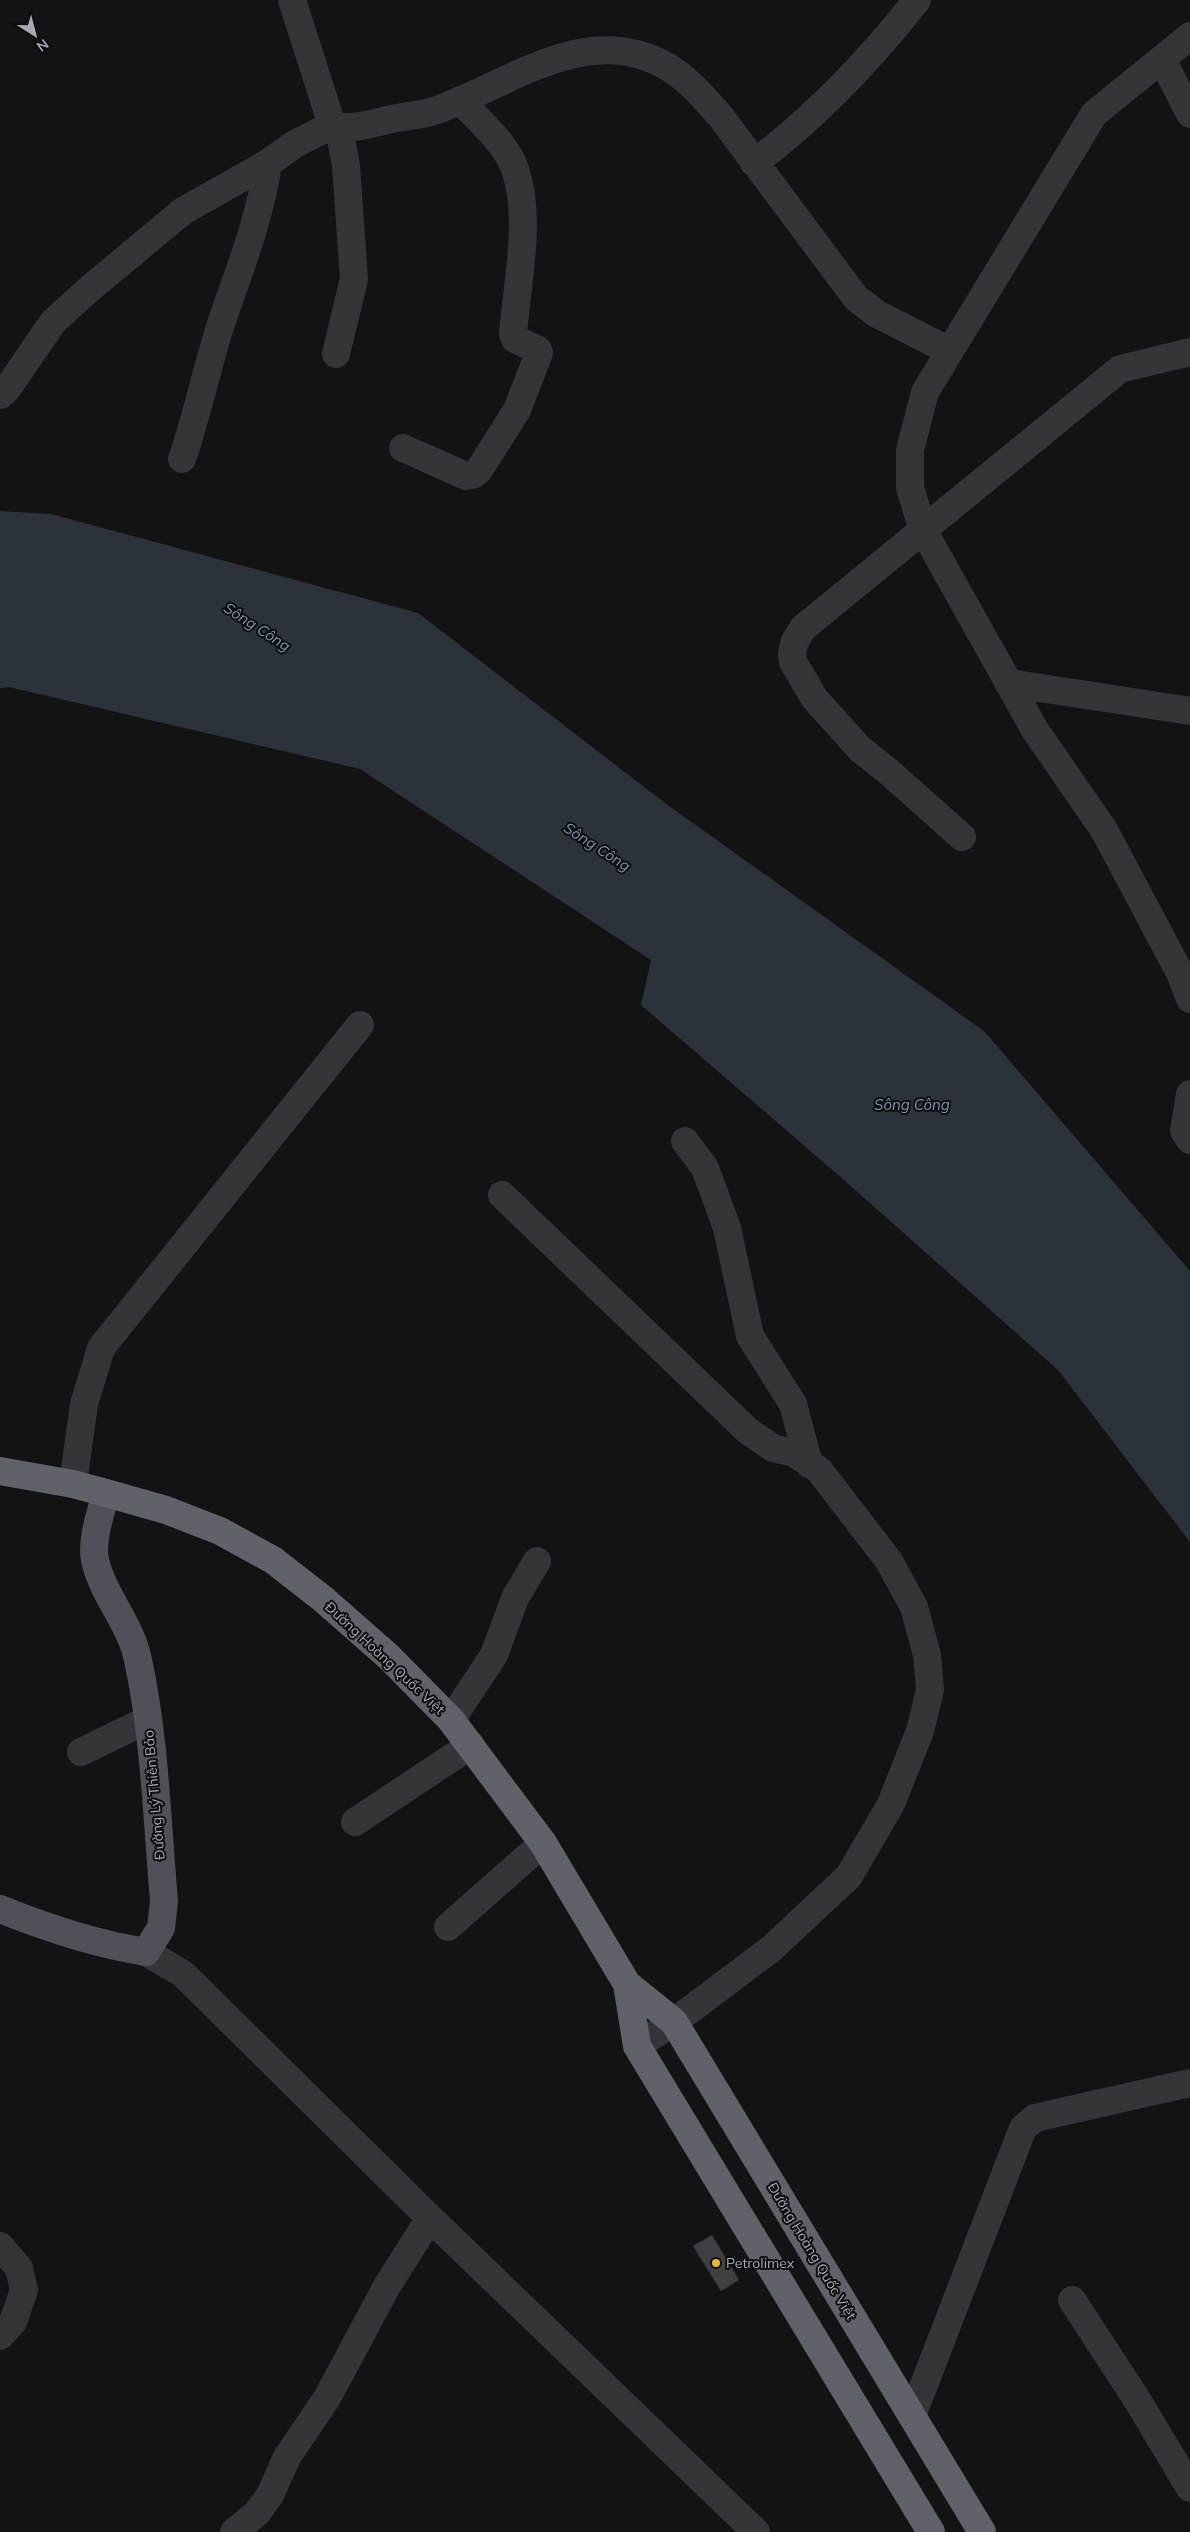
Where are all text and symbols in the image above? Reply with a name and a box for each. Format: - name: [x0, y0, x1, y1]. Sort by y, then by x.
- north arrow: [10, 10, 60, 60]
- text: N: [33, 35, 52, 56]
- water label: Sông Công: [220, 598, 294, 655]
- water label: Sông Công: [560, 818, 634, 875]
- water label: Sông Công: [874, 1095, 950, 1114]
- street label: Đường Hoàng Quốc Việt: [321, 1598, 449, 1718]
- street label: Đường Lý Thiên Bảo: [139, 1729, 169, 1861]
- street label: Đường Hoàng Quốc Việt: [764, 2179, 860, 2323]
- place label: Petrolimex: [726, 2254, 795, 2272]
- marker: Petrolimex: [710, 2257, 722, 2269]

